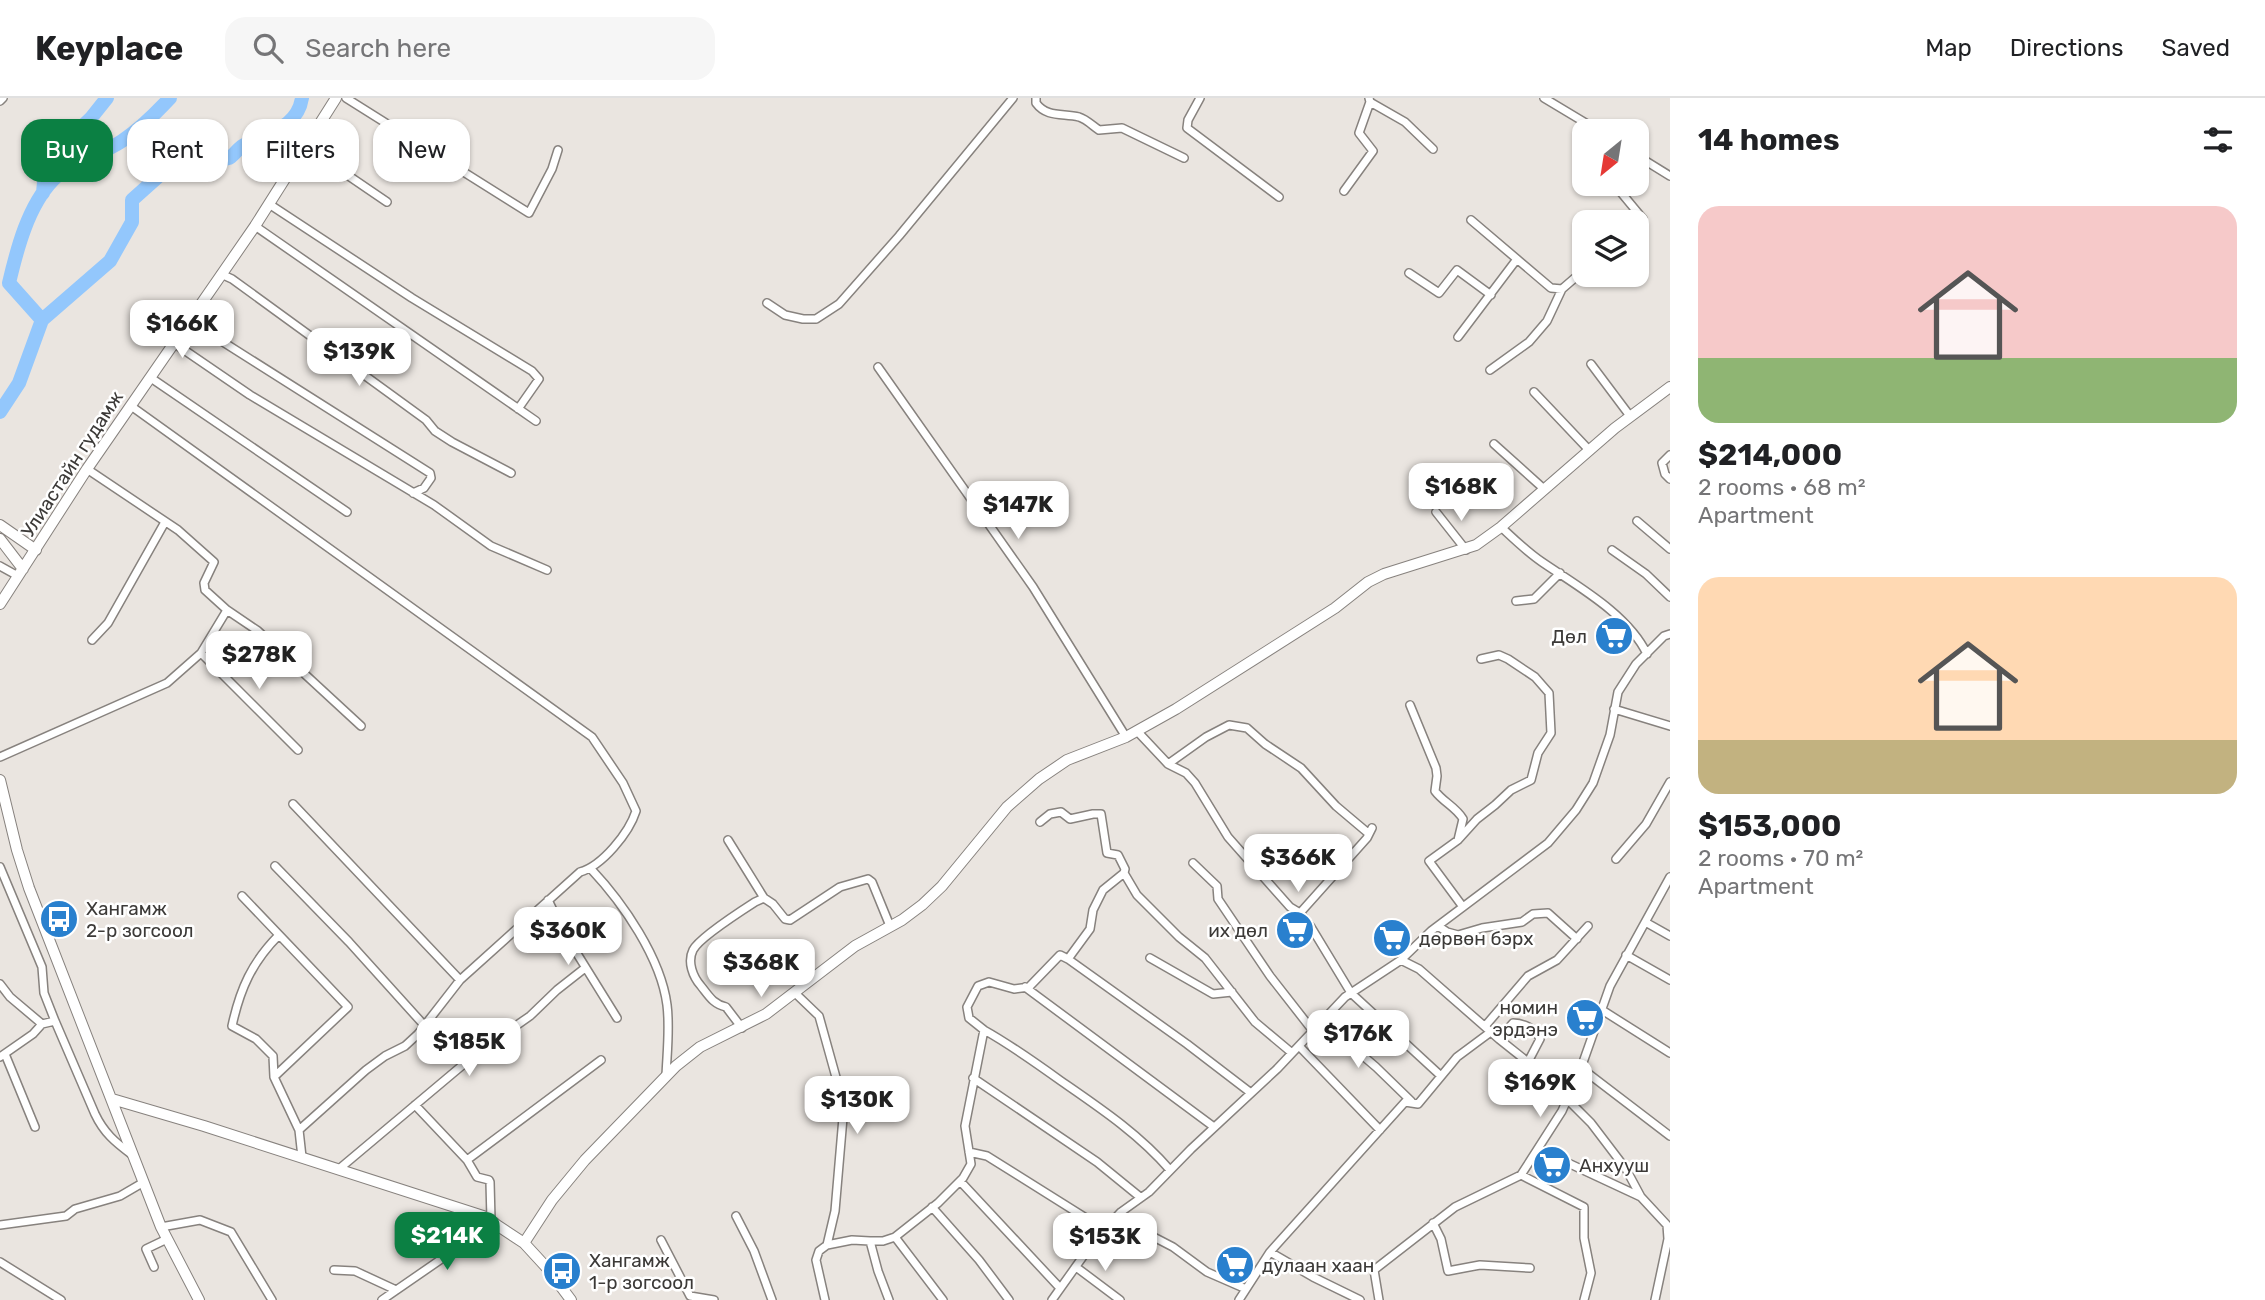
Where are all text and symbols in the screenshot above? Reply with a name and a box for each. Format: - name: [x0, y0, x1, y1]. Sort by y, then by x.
- search box: [225, 17, 715, 80]
- text: Keyplace: [35, 29, 183, 68]
- icon: search: [249, 29, 287, 67]
- text: Search here: [305, 33, 451, 64]
- text: Map: [1925, 34, 1972, 62]
- text: Directions: [2010, 34, 2123, 62]
- text: Saved: [2161, 34, 2230, 62]
- chip: Buy: [21, 119, 113, 182]
- chip: Rent: [127, 119, 228, 182]
- chip: Filters: [242, 119, 359, 182]
- chip: New: [373, 119, 470, 182]
- north arrow: [1572, 119, 1648, 196]
- map controls: [1572, 119, 1649, 287]
- icon: filters: [2199, 121, 2237, 159]
- text: 14 homes: [1698, 122, 1840, 158]
- button: layers: [1572, 210, 1649, 287]
- icon: home: [1905, 252, 2031, 378]
- pin: $166K: [133, 300, 231, 360]
- text: $166K: [146, 309, 218, 337]
- pin: $139K: [310, 328, 408, 388]
- text: $139K: [323, 337, 395, 365]
- street label: Улиастайн гудамж: [16, 387, 128, 541]
- text: $214,000: [1698, 437, 1842, 473]
- pin: $168K: [1412, 464, 1510, 523]
- text: $168K: [1425, 472, 1497, 500]
- text: 2 rooms · 68 m²: [1698, 473, 1866, 501]
- pin: $147K: [969, 482, 1067, 541]
- text: $147K: [983, 490, 1053, 518]
- text: Apartment: [1698, 501, 1814, 529]
- supermarket icon: Дөл: [1593, 615, 1635, 657]
- icon: home: [1905, 623, 2031, 749]
- place label: Дөл: [1552, 625, 1587, 648]
- pin: $278K: [210, 632, 308, 691]
- text: $278K: [222, 640, 296, 668]
- text: $153,000: [1698, 808, 1841, 844]
- pin: $366K: [1249, 834, 1347, 894]
- text: $366K: [1260, 843, 1336, 871]
- text: 2 rooms · 70 m²: [1698, 844, 1863, 872]
- text: Apartment: [1698, 872, 1814, 900]
- place label: Хангамж 2-р зогсоол: [86, 897, 194, 942]
- bus stop icon: Хангамж 2-р зогсоол: [38, 898, 80, 940]
- pin: $360K: [519, 908, 617, 967]
- supermarket icon: их дөл: [1274, 909, 1316, 951]
- text: $360K: [530, 916, 606, 944]
- supermarket icon: дөрвөн бэрх: [1371, 917, 1413, 959]
- place label: их дөл: [1208, 919, 1268, 942]
- place label: дөрвөн бэрх: [1419, 927, 1534, 950]
- pin: $368K: [712, 940, 810, 999]
- text: $368K: [723, 948, 799, 976]
- place label: номин эрдэнэ: [1492, 996, 1558, 1041]
- supermarket icon: номин эрдэнэ: [1564, 997, 1606, 1039]
- pin: $176K: [1309, 1010, 1407, 1070]
- pin: $185K: [420, 1018, 518, 1078]
- text: $176K: [1323, 1019, 1393, 1047]
- text: $185K: [433, 1027, 505, 1055]
- pin: $169K: [1491, 1060, 1589, 1119]
- text: $169K: [1504, 1068, 1576, 1096]
- pin: $130K: [808, 1076, 906, 1136]
- text: $130K: [821, 1085, 893, 1113]
- supermarket icon: Анхууш: [1531, 1144, 1573, 1186]
- place label: Анхууш: [1579, 1154, 1649, 1177]
- pin: $214K: [398, 1212, 496, 1272]
- pin: $153K: [1056, 1214, 1154, 1273]
- text: $214K: [411, 1221, 483, 1249]
- text: $153K: [1069, 1222, 1141, 1250]
- supermarket icon: дулаан хаан: [1214, 1244, 1256, 1286]
- place label: Хангамж 1-р зогсоол: [589, 1249, 694, 1294]
- bus stop icon: Хангамж 1-р зогсоол: [541, 1250, 583, 1292]
- place label: дулаан хаан: [1262, 1254, 1374, 1277]

